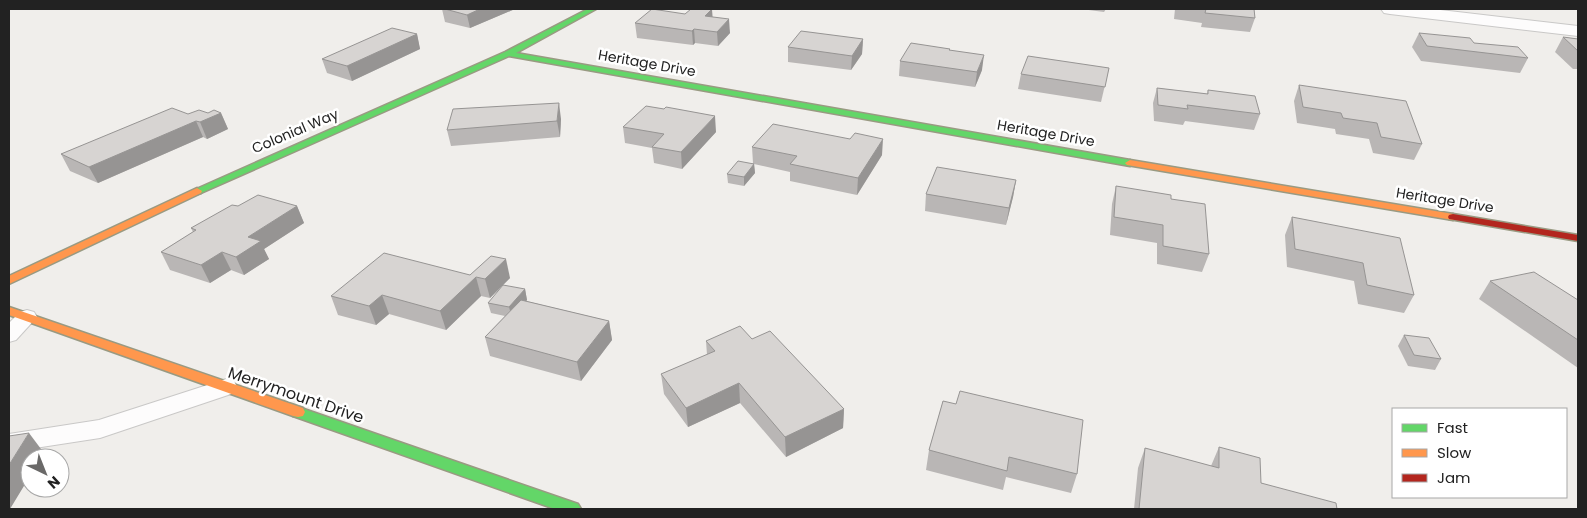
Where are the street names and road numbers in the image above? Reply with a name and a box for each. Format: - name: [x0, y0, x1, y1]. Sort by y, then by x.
- street label: Heritage Drive: [597, 45, 698, 81]
- street label: Colonial Way: [249, 104, 341, 158]
- street label: Heritage Drive: [996, 115, 1097, 151]
- street label: Heritage Drive: [1395, 182, 1496, 218]
- street label: Merrymount Drive: [225, 361, 367, 429]

